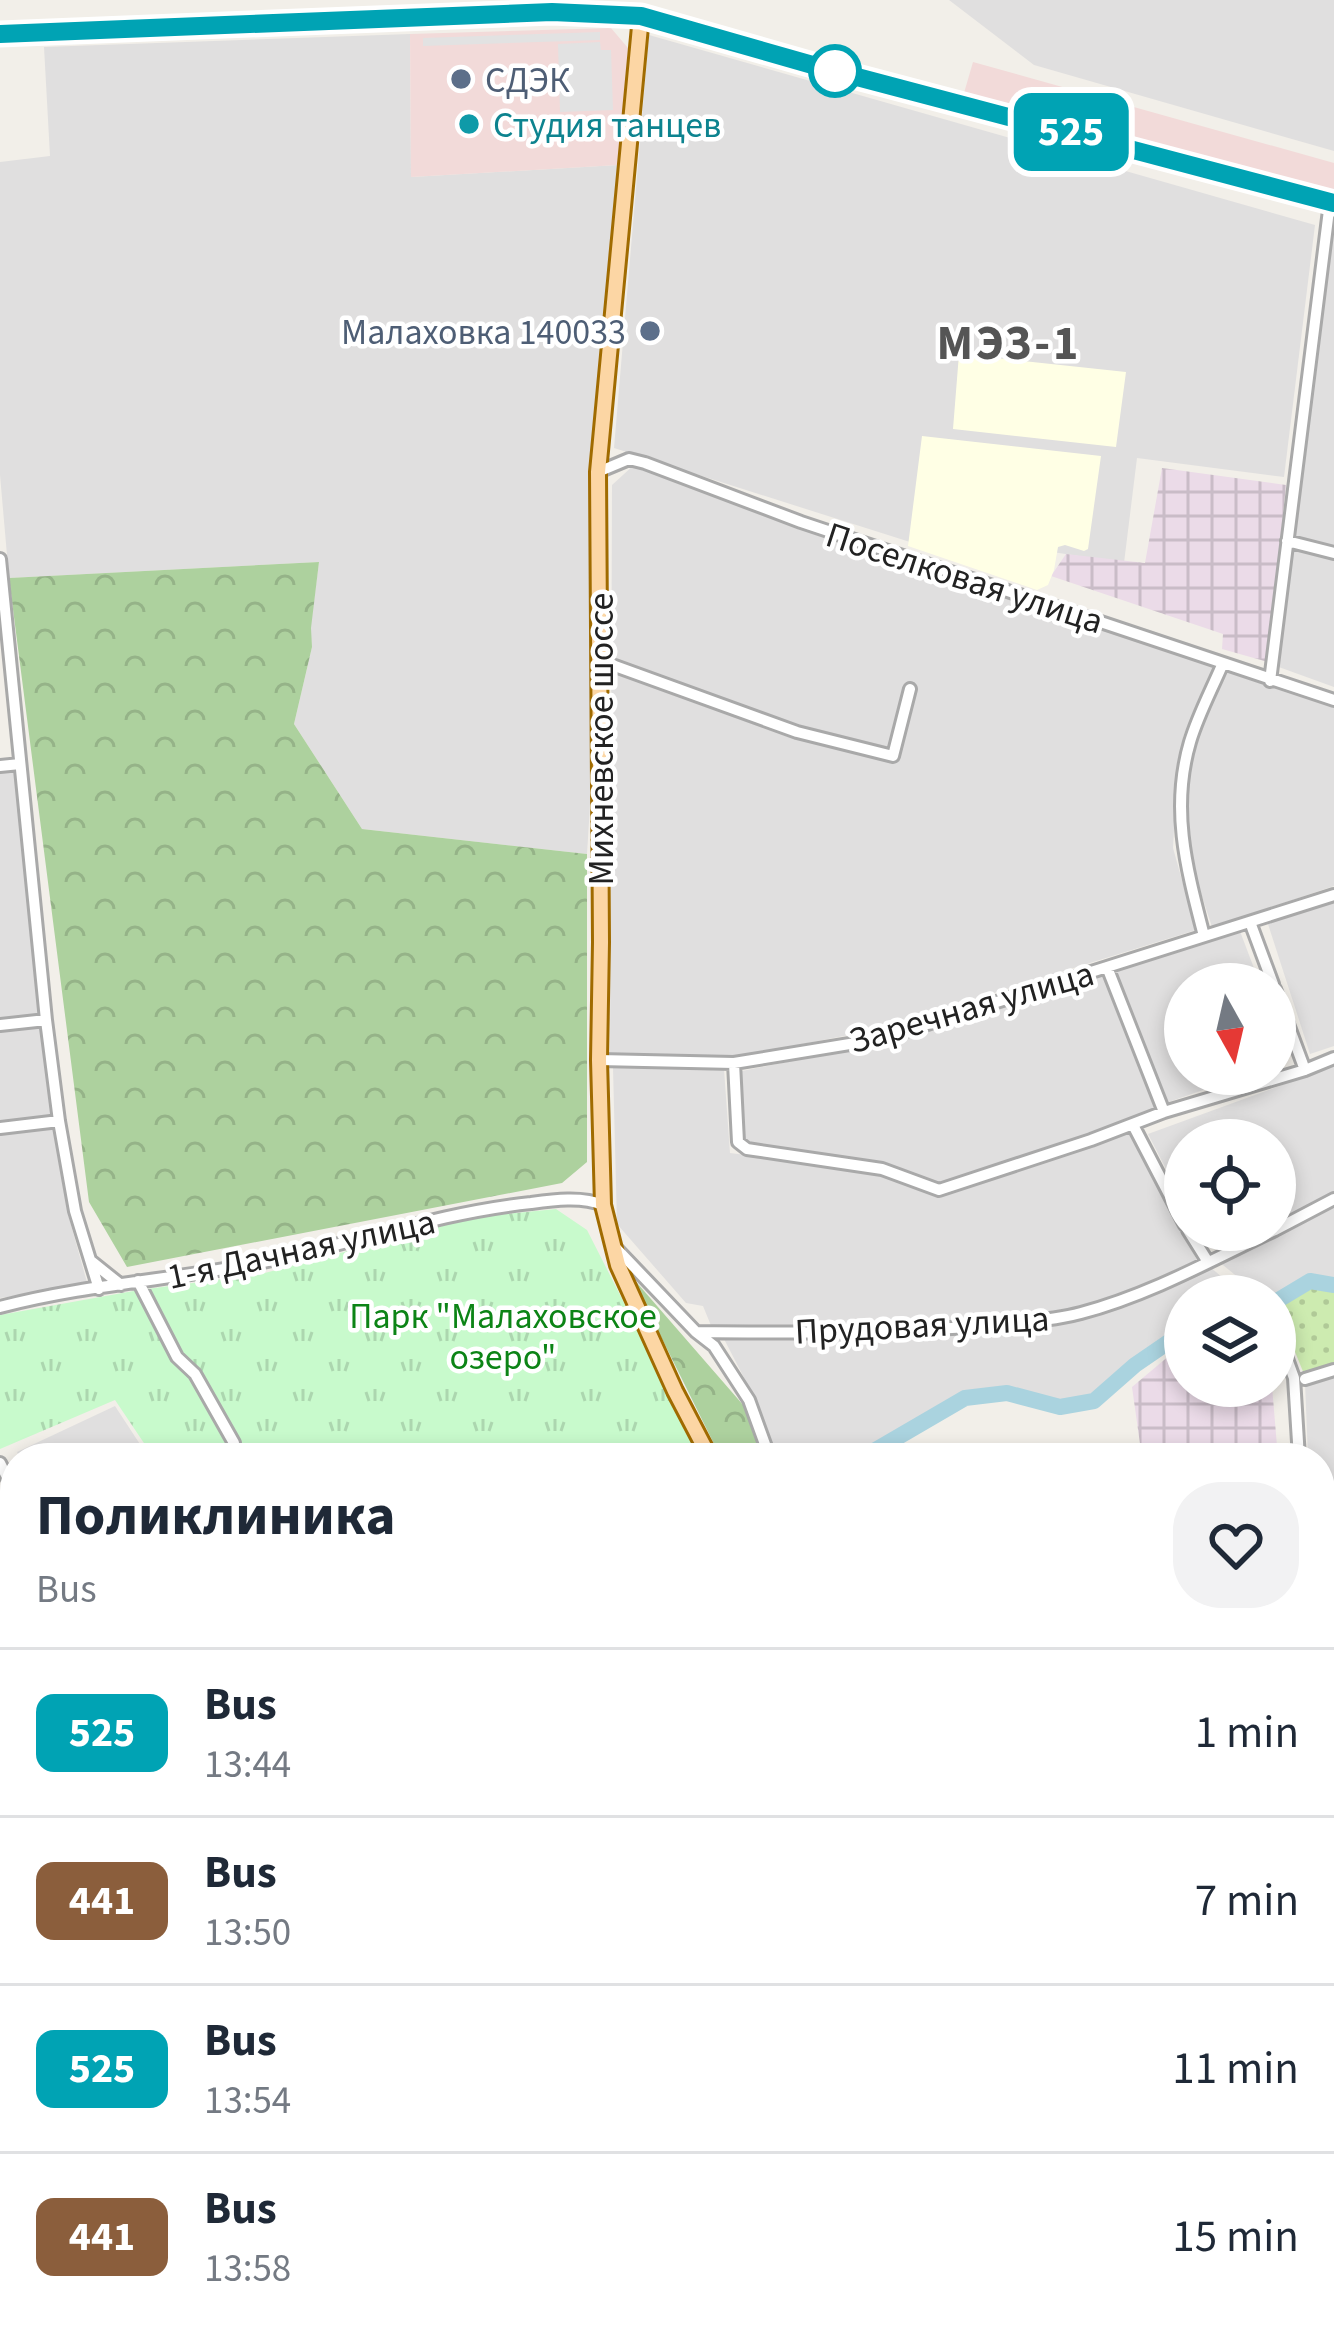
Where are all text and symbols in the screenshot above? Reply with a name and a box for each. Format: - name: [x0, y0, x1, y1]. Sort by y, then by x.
- unlabelled marker: [810, 46, 860, 96]
- place label: СДЭК: [485, 55, 570, 106]
- marker: СДЭК: [448, 66, 474, 92]
- line badge: 525: [1002, 93, 1140, 171]
- place label: Студия танцев: [493, 100, 721, 151]
- text: 525: [1038, 102, 1104, 162]
- marker: Студия танцев: [456, 111, 482, 137]
- place label: Малаховка 140033: [341, 307, 626, 358]
- district label: МЭЗ-1: [937, 310, 1081, 378]
- marker: Малаховка 140033: [637, 318, 663, 344]
- street label: Поселковая улица: [819, 510, 1110, 647]
- street label: Михневское шоссе: [576, 593, 627, 885]
- street label: Заречная улица: [843, 948, 1100, 1067]
- north arrow: [1164, 963, 1296, 1095]
- map controls: [1164, 963, 1296, 1407]
- button: locate: [1164, 1119, 1296, 1251]
- street label: 1-я Дачная улица: [163, 1196, 440, 1303]
- button: layers: [1164, 1275, 1296, 1407]
- park label: Парк "Малаховское озеро": [349, 1291, 657, 1383]
- street label: Прудовая улица: [793, 1293, 1051, 1358]
- text: Поликлиника: [36, 1476, 396, 1557]
- button: heart: [1173, 1482, 1299, 1608]
- text: Bus: [36, 1562, 97, 1618]
- text: Bus: [204, 1673, 277, 1737]
- text: 1 min: [1195, 1701, 1299, 1765]
- text: 525: [69, 1703, 135, 1763]
- text: 13:44: [204, 1737, 291, 1793]
- text: Bus: [204, 1841, 277, 1905]
- text: 7 min: [1195, 1869, 1299, 1933]
- text: 441: [69, 1871, 135, 1931]
- text: 13:50: [204, 1905, 291, 1961]
- text: Bus: [204, 2009, 277, 2073]
- text: 11 min: [1172, 2037, 1299, 2101]
- text: 525: [69, 2039, 135, 2099]
- text: 13:54: [204, 2073, 291, 2129]
- text: Bus: [204, 2177, 277, 2241]
- text: 15 min: [1172, 2205, 1299, 2269]
- text: 441: [69, 2207, 135, 2267]
- text: 13:58: [204, 2241, 291, 2297]

